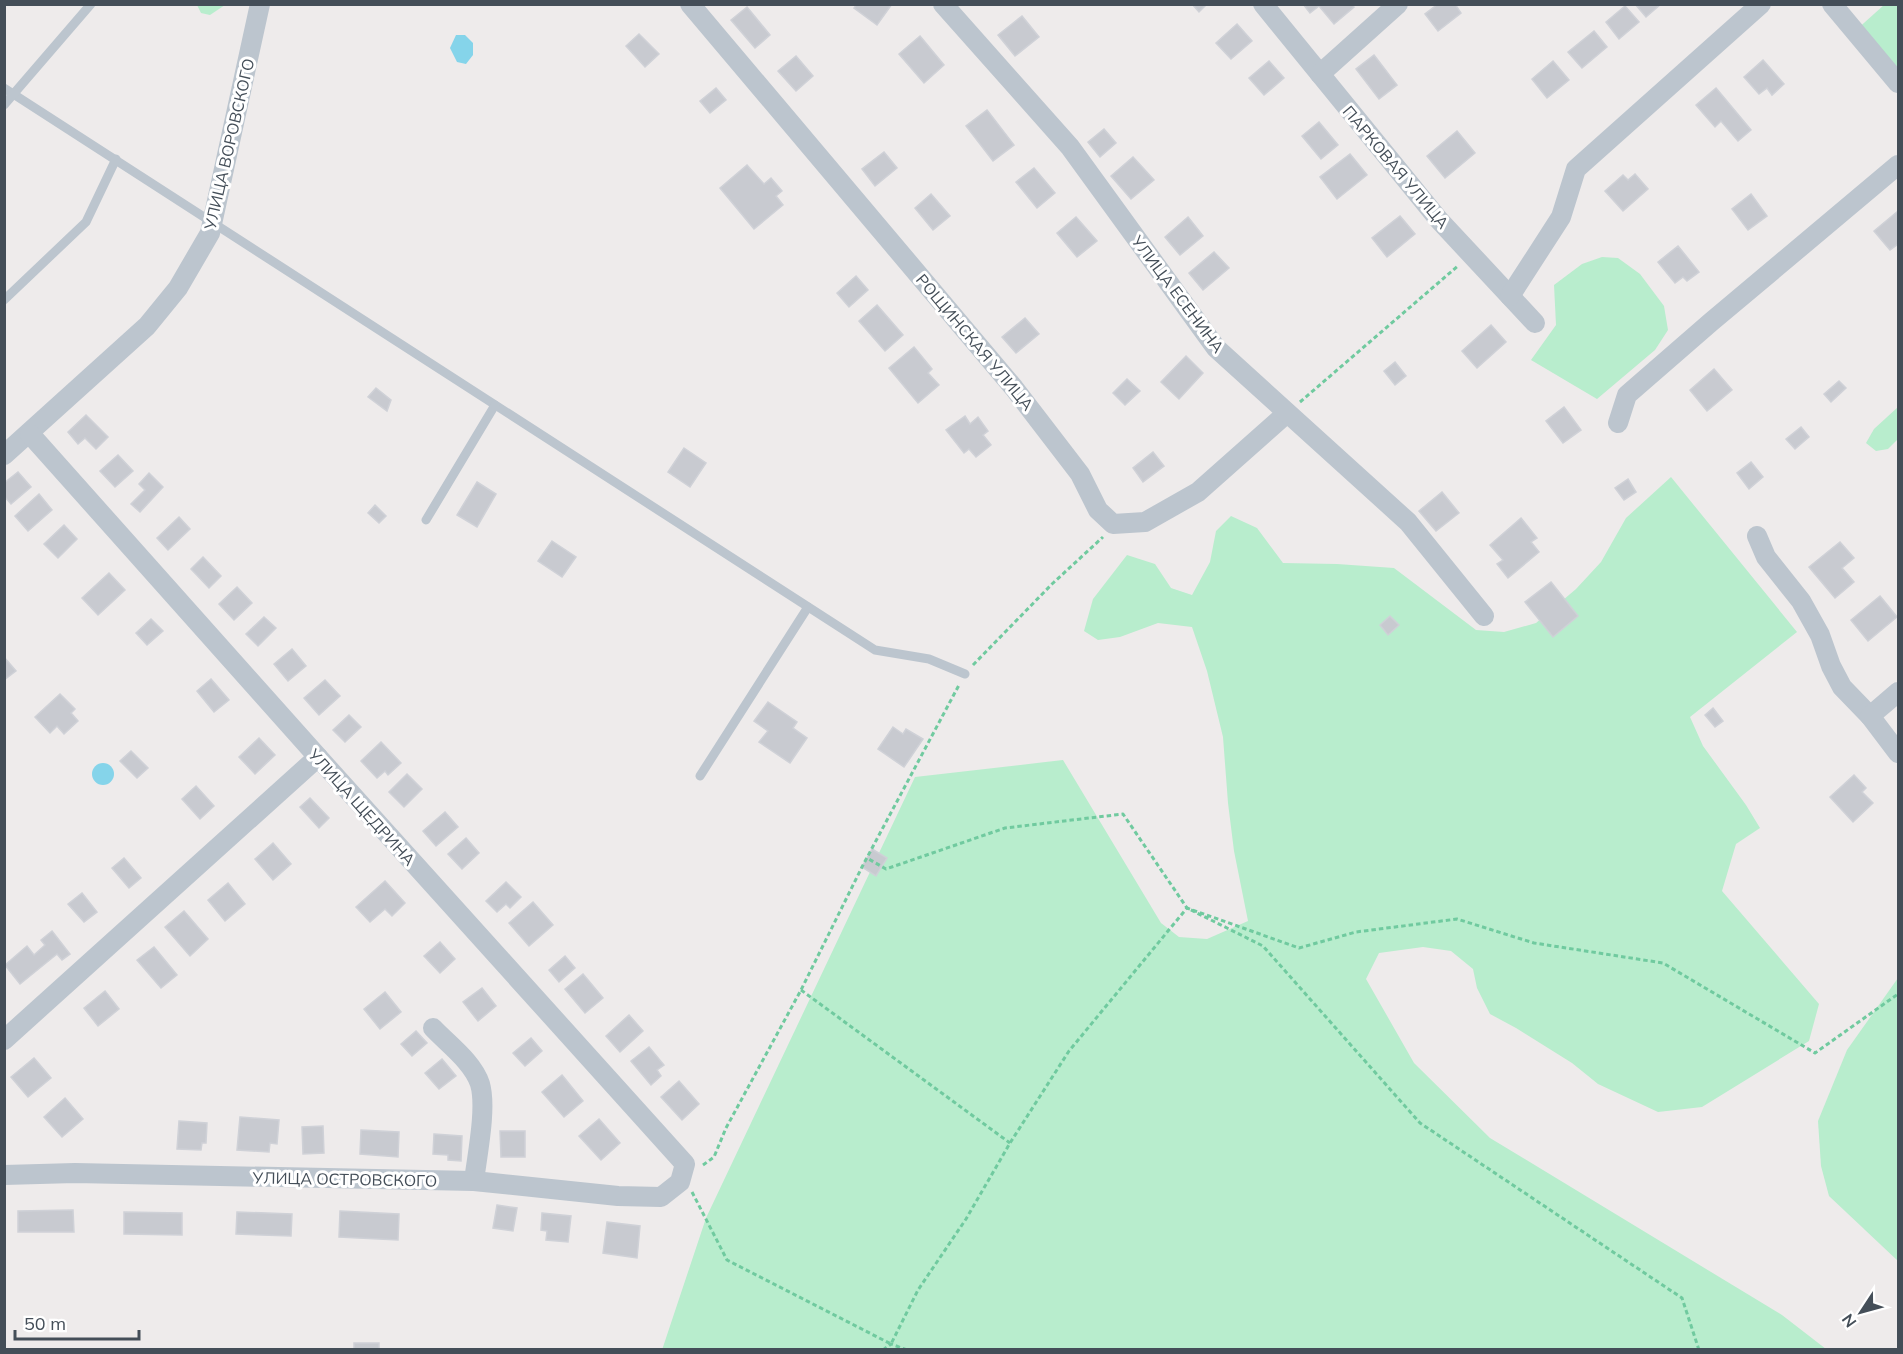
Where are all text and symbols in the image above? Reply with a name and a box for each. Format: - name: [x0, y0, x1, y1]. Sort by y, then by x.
- street label: УЛИЦА ВОРОВСКОГО: [199, 56, 258, 233]
- street label: ПАРКОВАЯ УЛИЦА: [1339, 101, 1453, 233]
- street label: УЛИЦА ЕСЕНИНА: [1127, 231, 1229, 357]
- street label: РОЩИНСКАЯ УЛИЦА: [912, 270, 1038, 415]
- street label: УЛИЦА ЩЕДРИНА: [304, 744, 420, 870]
- street label: УЛИЦА ОСТРОВСКОГО: [252, 1167, 437, 1191]
- north arrow: [1831, 1282, 1891, 1342]
- scale bar: [15, 1303, 140, 1341]
- text: N: [1837, 1310, 1861, 1332]
- text: 50 m: [24, 1312, 66, 1335]

